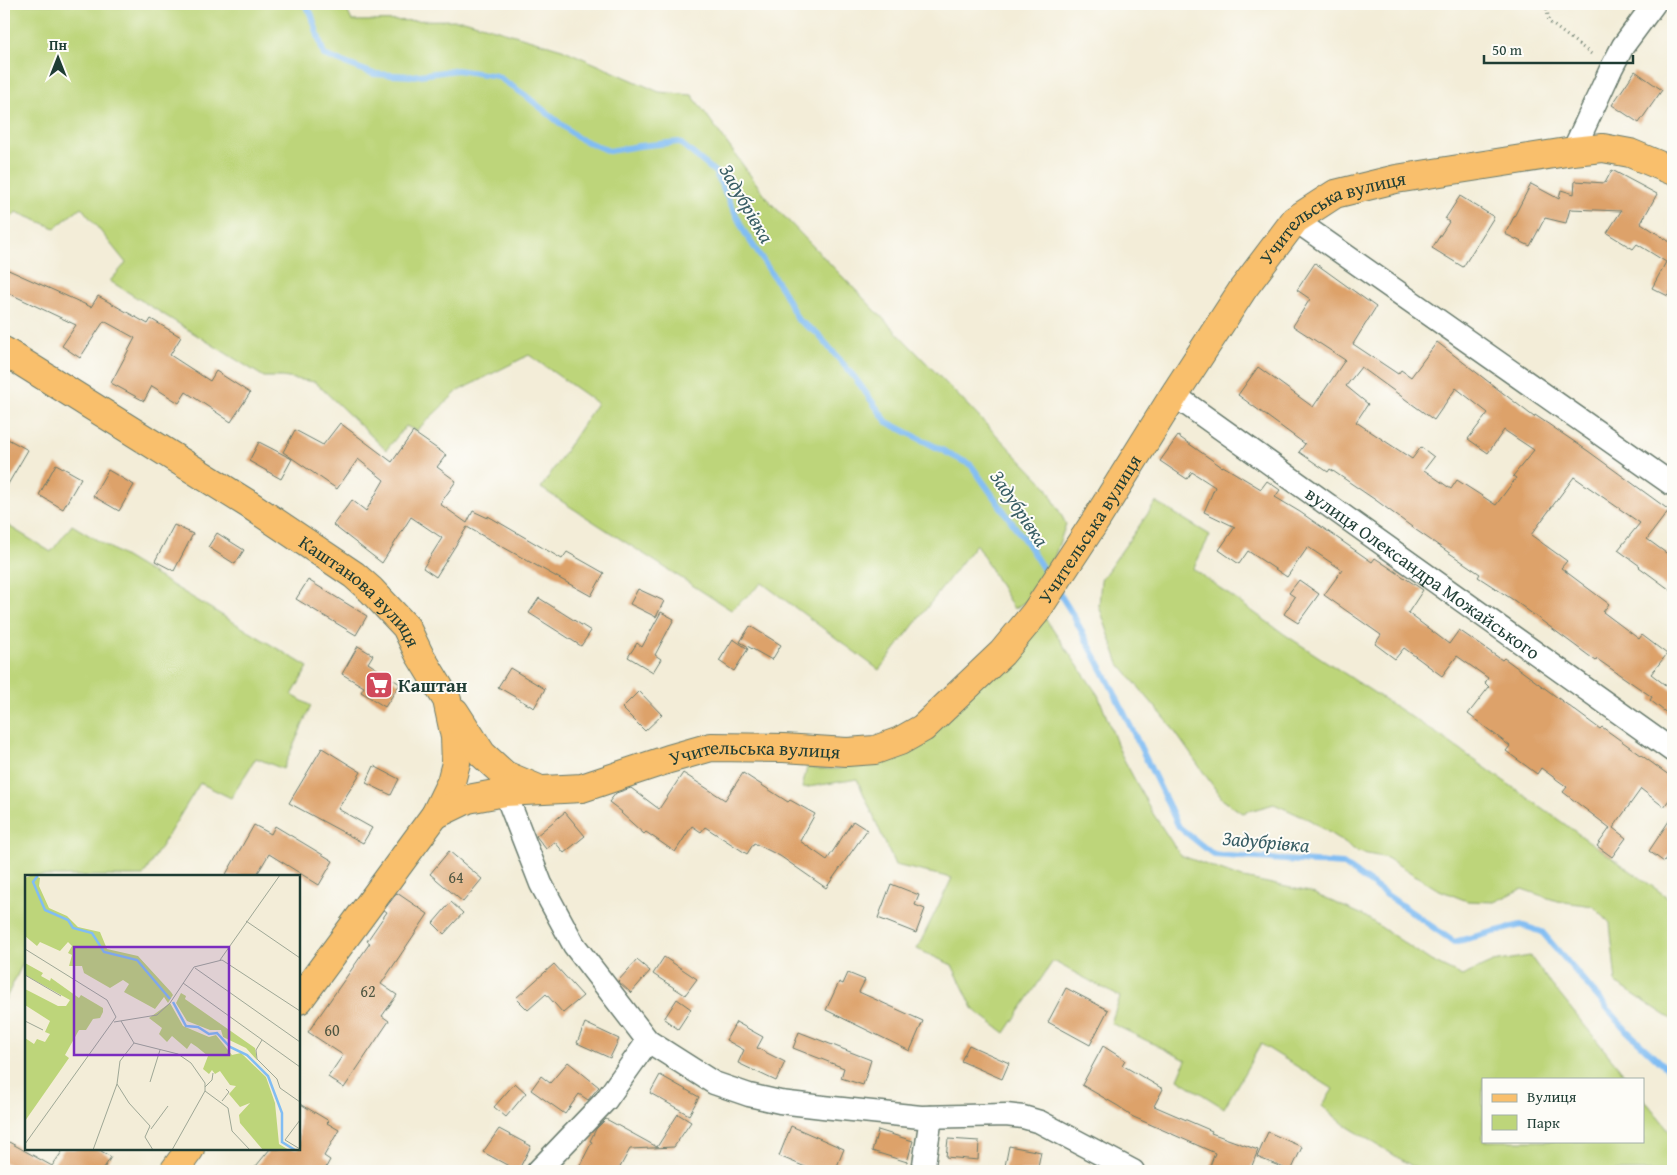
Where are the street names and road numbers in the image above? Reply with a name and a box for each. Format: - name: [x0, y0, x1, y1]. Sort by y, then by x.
- street label: Учительська вулиця: [1252, 164, 1408, 270]
- street label: Учительська вулиця: [1031, 448, 1148, 609]
- street label: вулиця Олександра Можайського: [1300, 479, 1546, 666]
- street label: Каштанова вулиця: [294, 528, 428, 652]
- street label: Учительська вулиця: [666, 733, 842, 772]

